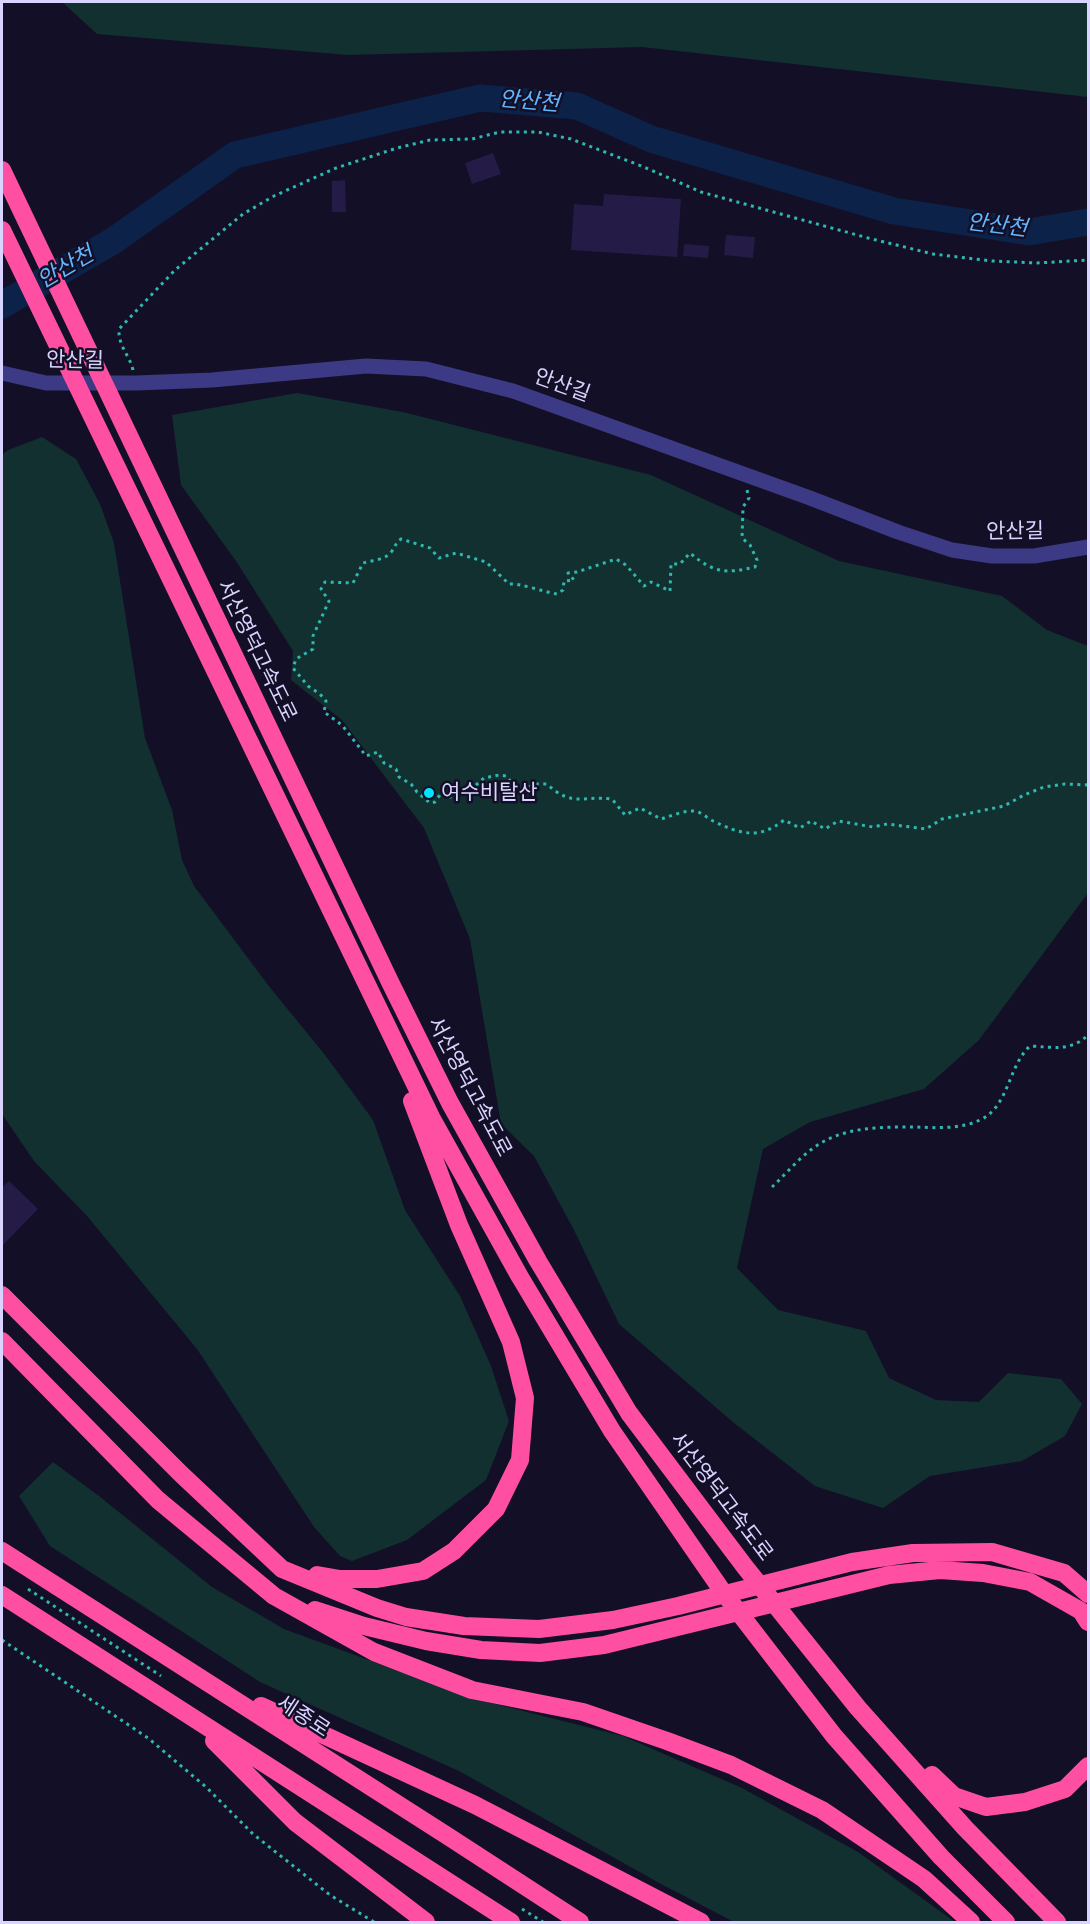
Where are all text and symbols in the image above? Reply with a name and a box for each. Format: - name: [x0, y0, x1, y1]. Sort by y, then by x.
- water label: 안산천: [498, 86, 560, 118]
- water label: 안산천: [965, 209, 1029, 243]
- water label: 안산천: [33, 241, 99, 295]
- street label: 안산길: [46, 348, 104, 374]
- street label: 안산길: [530, 364, 594, 408]
- street label: 안산길: [986, 519, 1044, 545]
- street label: 서산영덕고속도로: [211, 576, 301, 726]
- place label: 여수비탈산: [441, 780, 538, 806]
- marker: 여수비탈산: [422, 786, 436, 800]
- street label: 서산영덕고속도로: [422, 1013, 516, 1161]
- street label: 서산영덕고속도로: [664, 1428, 778, 1566]
- street label: 세종로: [272, 1691, 334, 1743]

